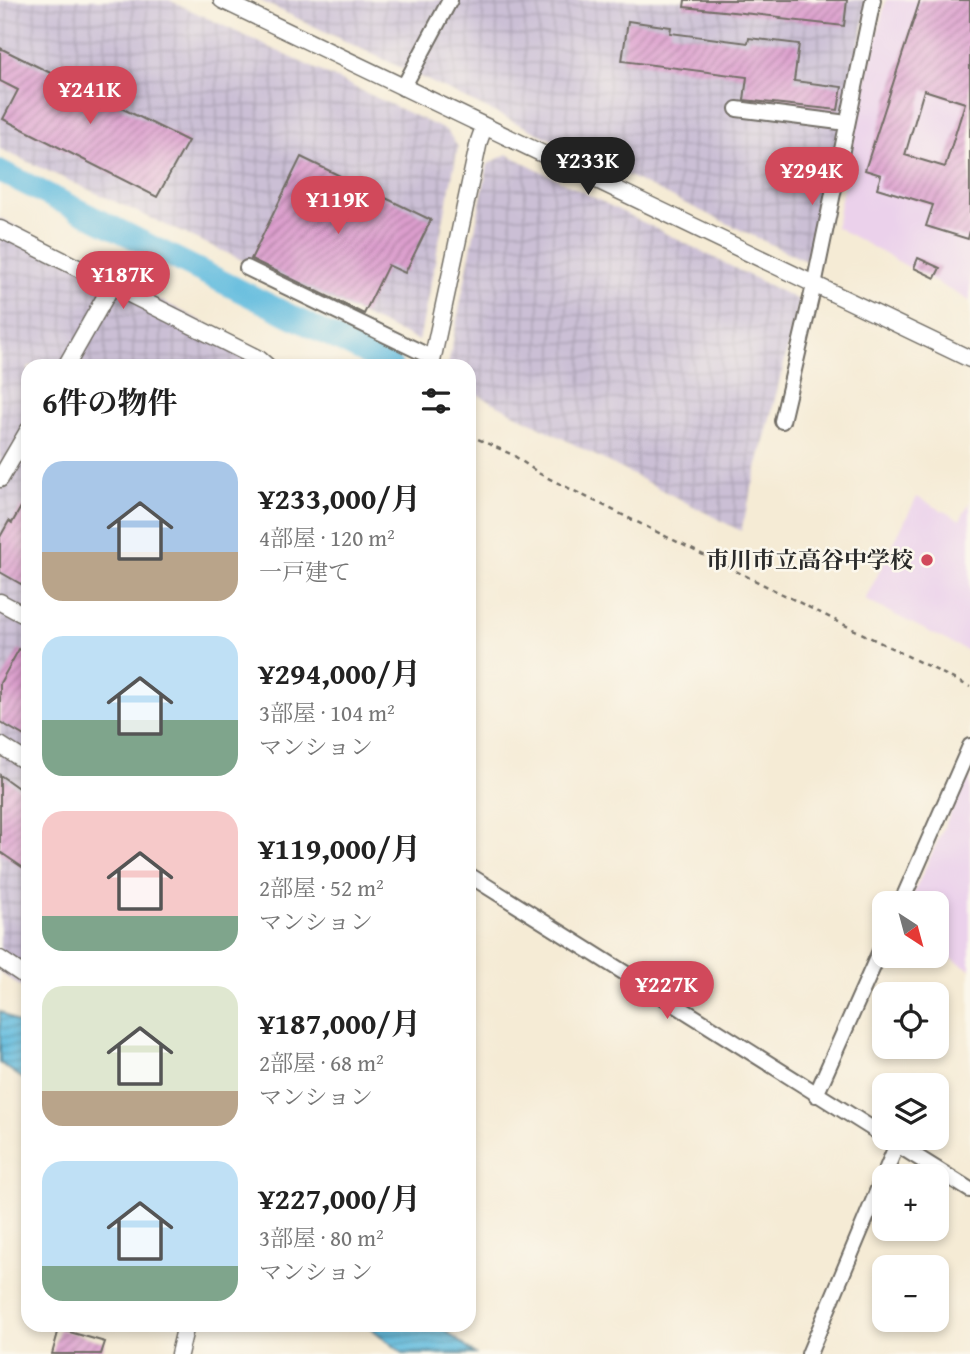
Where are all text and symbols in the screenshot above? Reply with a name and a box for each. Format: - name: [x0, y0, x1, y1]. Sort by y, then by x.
- pin: ¥241K: [41, 66, 139, 126]
- text: ¥241K: [59, 72, 121, 105]
- pin: ¥233K: [539, 138, 637, 197]
- text: ¥233K: [557, 143, 619, 176]
- pin: ¥294K: [763, 148, 861, 207]
- text: ¥294K: [781, 153, 843, 186]
- pin: ¥119K: [289, 176, 387, 236]
- text: ¥119K: [307, 182, 369, 215]
- pin: ¥187K: [74, 252, 172, 311]
- text: ¥187K: [92, 257, 154, 290]
- text: 6件の物件: [42, 380, 178, 424]
- icon: filters: [417, 382, 455, 420]
- text: ¥233,000/月: [259, 476, 421, 520]
- icon: home: [98, 489, 182, 573]
- text: 4部屋 · 120 m²: [259, 521, 395, 554]
- place label: 市川市立高谷中学校: [706, 543, 913, 576]
- marker: 市川市立高谷中学校: [919, 552, 935, 568]
- text: 一戸建て: [259, 555, 351, 588]
- text: ¥294,000/月: [259, 651, 421, 695]
- icon: home: [98, 664, 182, 748]
- text: 3部屋 · 104 m²: [259, 696, 395, 729]
- text: マンション: [259, 730, 373, 763]
- text: ¥119,000/月: [259, 826, 421, 870]
- icon: home: [98, 839, 182, 923]
- text: 2部屋 · 52 m²: [259, 871, 384, 904]
- north arrow: [872, 891, 948, 968]
- map controls: [872, 891, 949, 1332]
- text: マンション: [259, 905, 373, 938]
- pin: ¥227K: [618, 962, 716, 1021]
- text: ¥227K: [636, 967, 698, 1000]
- button: locate: [872, 982, 949, 1059]
- text: ¥187,000/月: [259, 1001, 421, 1045]
- icon: home: [98, 1014, 182, 1098]
- text: 2部屋 · 68 m²: [259, 1046, 384, 1079]
- button: layers: [872, 1073, 949, 1150]
- text: マンション: [259, 1080, 373, 1113]
- button: +: [872, 1164, 949, 1241]
- text: ¥227,000/月: [259, 1176, 421, 1220]
- icon: home: [98, 1189, 182, 1273]
- text: 3部屋 · 80 m²: [259, 1221, 384, 1254]
- text: マンション: [259, 1255, 373, 1288]
- button: −: [872, 1255, 949, 1332]

